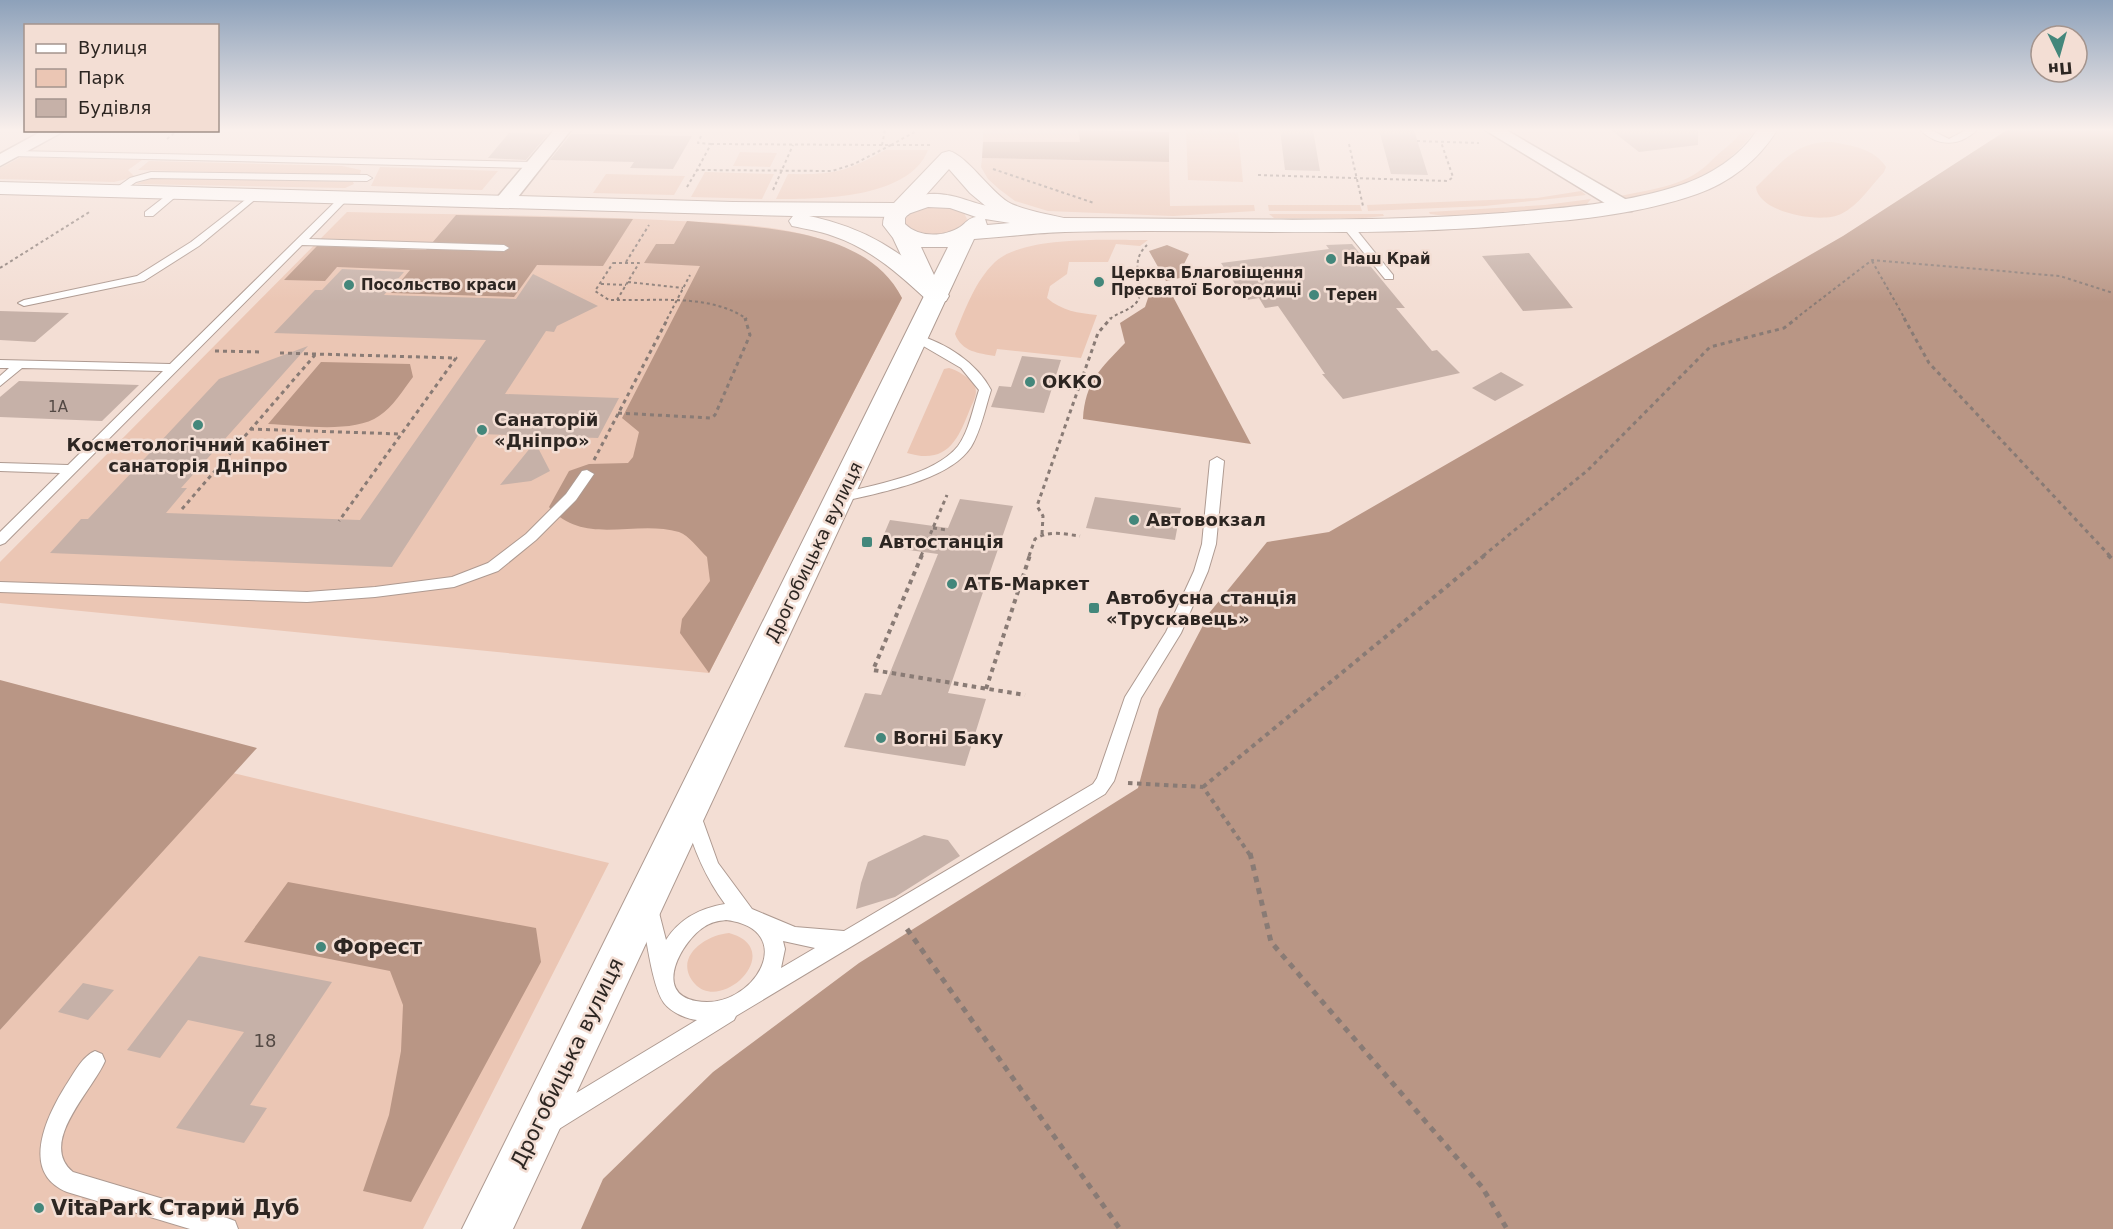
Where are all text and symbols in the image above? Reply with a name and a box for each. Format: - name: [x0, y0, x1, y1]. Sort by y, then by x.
- legend: [24, 24, 219, 132]
- north arrow: [2029, 24, 2089, 84]
- text: Вулиця: [78, 37, 147, 58]
- text: Пн: [2047, 58, 2073, 79]
- text: Парк: [78, 67, 125, 88]
- text: Будівля: [78, 97, 151, 118]
- place label: Наш Край: [1343, 250, 1430, 268]
- marker: Наш Край: [1324, 252, 1338, 266]
- place label: Церква Благовіщення Пресвятої Богородиці: [1111, 264, 1303, 299]
- marker: Церква Благовіщення Пресвятої Богородиці: [1092, 275, 1106, 289]
- place label: Посольство краси: [361, 276, 517, 294]
- marker: Посольство краси: [342, 278, 356, 292]
- place label: Терен: [1326, 286, 1378, 304]
- marker: Терен: [1307, 288, 1321, 302]
- place label: ОККО: [1042, 371, 1102, 392]
- marker: ОККО: [1023, 375, 1037, 389]
- house number: 1А: [48, 398, 69, 416]
- place label: Санаторій «Дніпро»: [494, 409, 598, 451]
- marker: Косметологічний кабінет санаторія Дніпро: [191, 418, 205, 432]
- marker: Санаторій «Дніпро»: [475, 423, 489, 437]
- place label: Косметологічний кабінет санаторія Дніпро: [66, 434, 330, 476]
- street label: Дрогобицька вулиця: [761, 458, 866, 645]
- place label: Автовокзал: [1146, 509, 1266, 530]
- marker: Автовокзал: [1127, 513, 1141, 527]
- place label: Автостанція: [879, 531, 1004, 552]
- marker: Автостанція: [860, 535, 874, 549]
- place label: АТБ-Маркет: [964, 573, 1090, 594]
- marker: АТБ-Маркет: [945, 577, 959, 591]
- place label: Автобусна станція «Трускавець»: [1106, 587, 1297, 629]
- marker: Автобусна станція «Трускавець»: [1087, 601, 1101, 615]
- place label: Вогні Баку: [893, 727, 1003, 748]
- marker: Вогні Баку: [874, 731, 888, 745]
- place label: Форест: [333, 935, 423, 959]
- marker: Форест: [314, 940, 328, 954]
- street label: Дрогобицька вулиця: [506, 954, 628, 1172]
- house number: 18: [254, 1030, 276, 1051]
- place label: VitaPark Старий Дуб: [51, 1196, 300, 1220]
- marker: VitaPark Старий Дуб: [32, 1201, 46, 1215]

